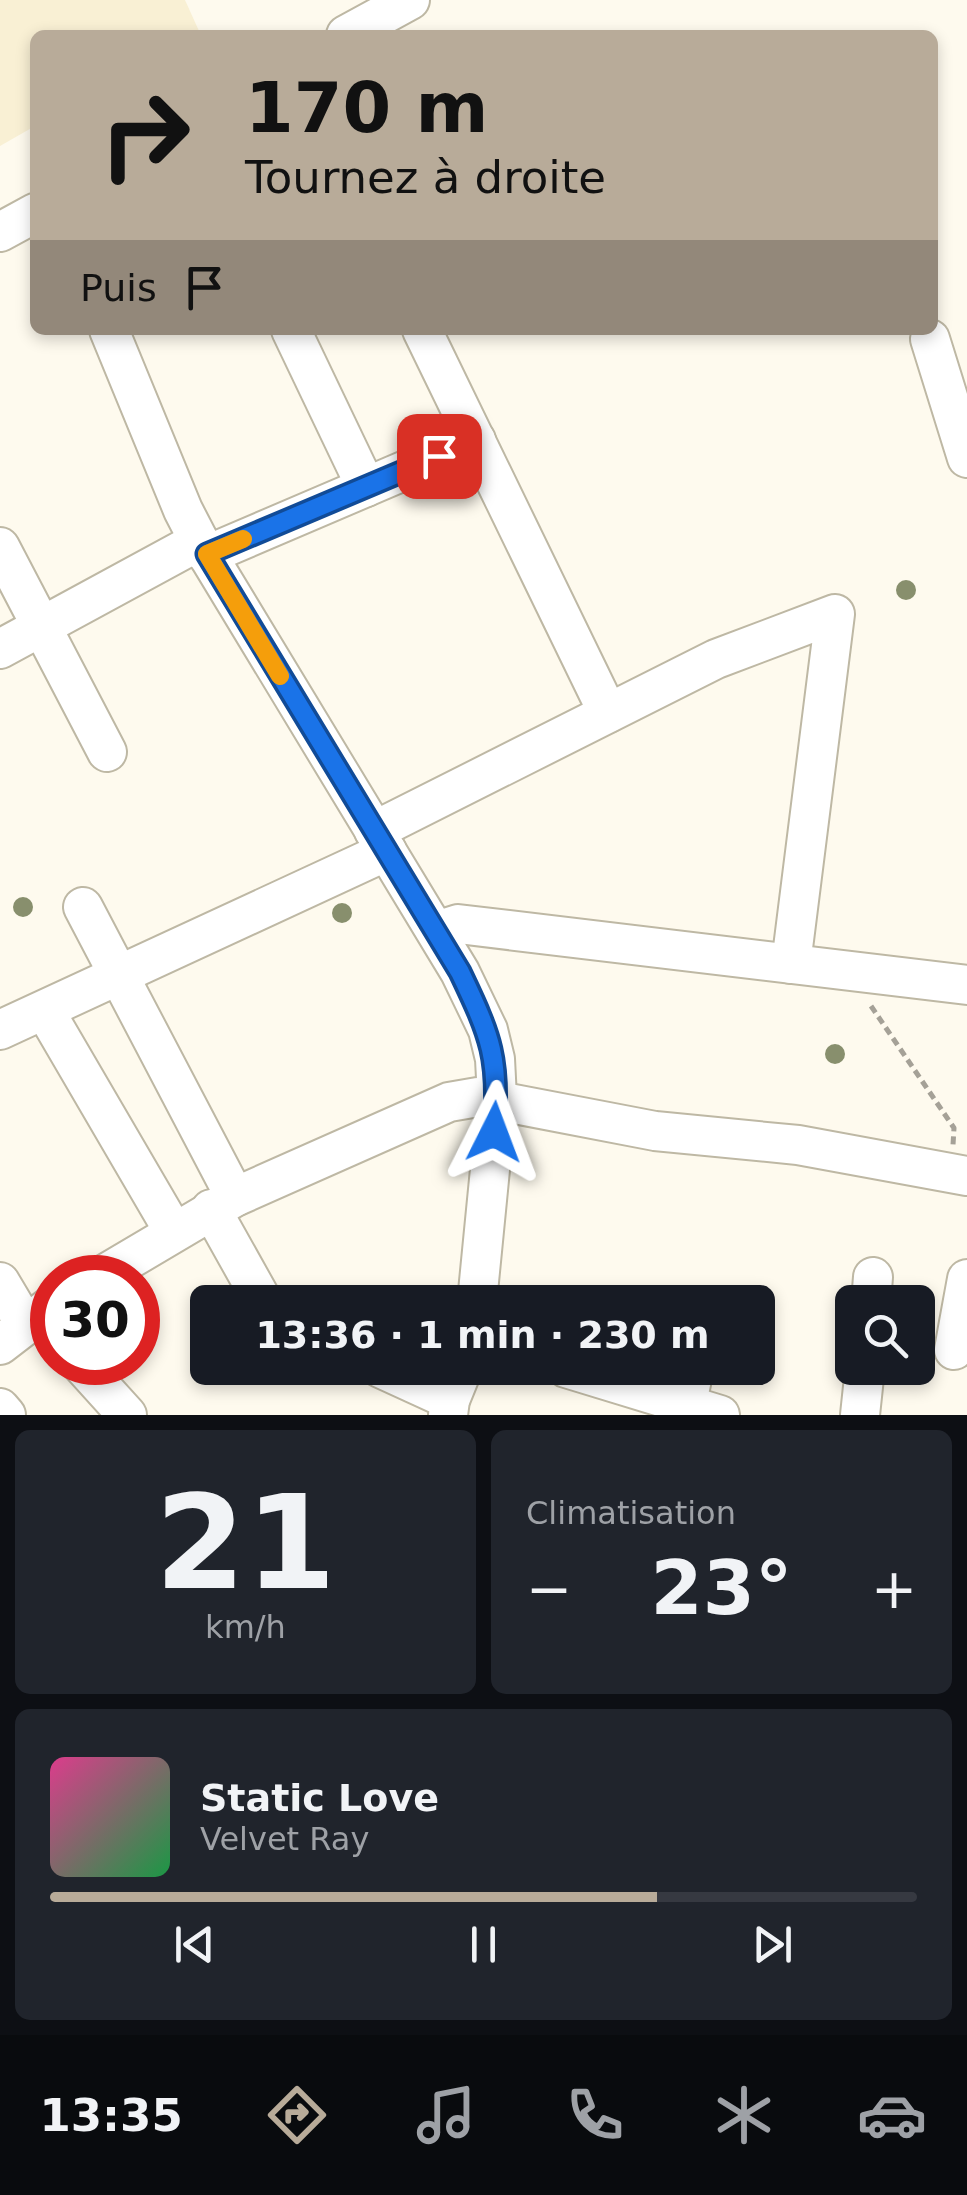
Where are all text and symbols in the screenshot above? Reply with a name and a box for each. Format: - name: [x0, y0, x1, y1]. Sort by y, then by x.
- text: 170 m: [245, 67, 488, 149]
- icon: right: [80, 70, 210, 200]
- text: Tournez à droite: [245, 151, 606, 204]
- icon: arrive: [177, 260, 232, 315]
- text: Puis: [80, 266, 157, 310]
- pin: [397, 414, 482, 499]
- icon: arrive: [412, 429, 467, 484]
- position arrow: [442, 1080, 546, 1184]
- speed limit sign: 30: [30, 1255, 160, 1385]
- map controls: [835, 1285, 935, 1385]
- button: search: [835, 1285, 935, 1385]
- text: 13:36 · 1 min · 230 m: [255, 1313, 710, 1357]
- text: 21: [155, 1467, 336, 1619]
- text: Climatisation: [526, 1494, 736, 1532]
- text: 23°: [651, 1544, 792, 1632]
- text: −: [526, 1557, 572, 1621]
- text: +: [871, 1557, 917, 1621]
- text: km/h: [205, 1608, 286, 1646]
- text: Static Love: [200, 1776, 439, 1820]
- text: Velvet Ray: [200, 1820, 369, 1858]
- icon: previous: [167, 1917, 222, 1972]
- icon: pause: [456, 1917, 511, 1972]
- icon: next: [745, 1917, 800, 1972]
- icon: directions: [262, 2080, 332, 2150]
- icon: music: [411, 2080, 481, 2150]
- icon: phone: [560, 2080, 630, 2150]
- icon: climate: [709, 2080, 779, 2150]
- icon: car: [857, 2080, 927, 2150]
- text: 13:35: [39, 2089, 183, 2142]

